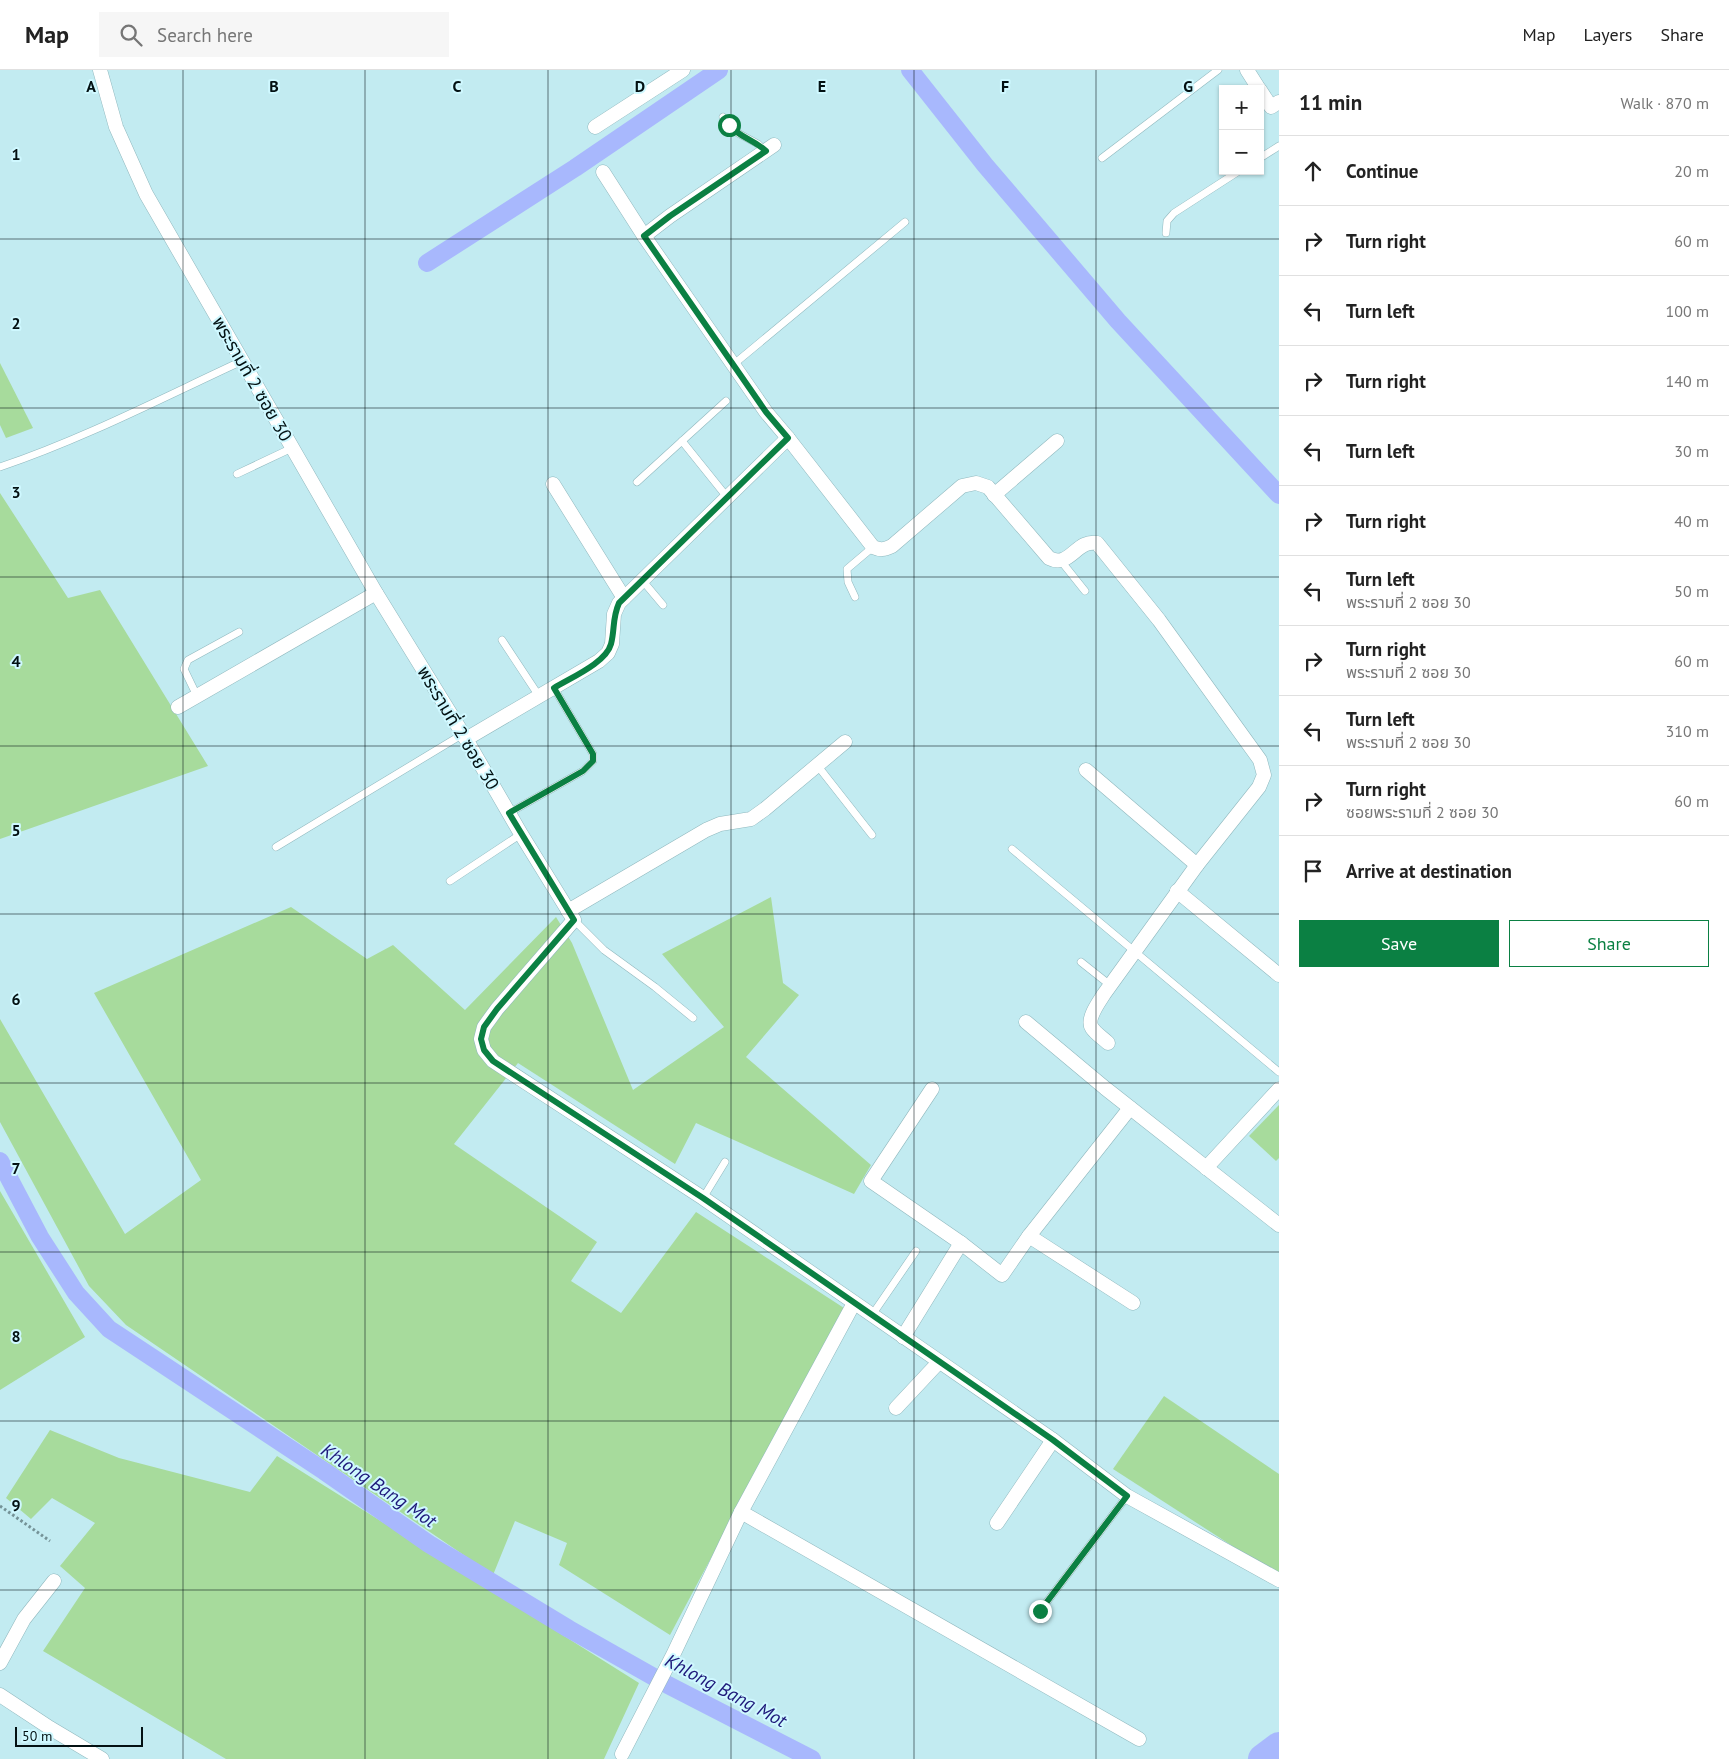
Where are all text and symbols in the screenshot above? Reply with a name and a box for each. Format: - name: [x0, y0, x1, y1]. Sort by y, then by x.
- search box: [99, 12, 449, 57]
- text: Map: [25, 19, 69, 50]
- icon: search: [117, 21, 145, 49]
- text: Search here: [157, 23, 253, 47]
- text: Map: [1523, 23, 1555, 46]
- text: Layers: [1583, 23, 1632, 46]
- text: Share: [1660, 23, 1704, 46]
- text: A: [86, 76, 96, 96]
- text: B: [269, 76, 279, 96]
- text: C: [453, 76, 462, 96]
- text: D: [635, 76, 645, 96]
- text: E: [818, 76, 826, 96]
- text: F: [1001, 76, 1009, 96]
- text: G: [1183, 76, 1193, 96]
- map controls: [1219, 85, 1264, 175]
- button: +: [1219, 85, 1264, 130]
- text: 11 min: [1299, 89, 1362, 116]
- text: Walk · 870 m: [1620, 93, 1709, 113]
- route start: [718, 114, 741, 137]
- button: −: [1219, 130, 1264, 175]
- text: 1: [11, 144, 21, 164]
- icon: ahead: [1299, 157, 1327, 185]
- text: Continue: [1346, 159, 1418, 183]
- text: 20 m: [1674, 161, 1709, 181]
- icon: right: [1299, 227, 1327, 255]
- text: Turn right: [1346, 229, 1426, 253]
- text: 60 m: [1674, 231, 1709, 251]
- icon: left: [1299, 297, 1327, 325]
- text: Turn left: [1346, 299, 1415, 323]
- text: 100 m: [1666, 301, 1709, 321]
- street label: พระรามที่ 2 ซอย 30: [207, 312, 298, 445]
- text: 2: [11, 313, 21, 333]
- icon: right: [1299, 367, 1327, 395]
- text: Turn right: [1346, 369, 1426, 393]
- text: 140 m: [1666, 371, 1709, 391]
- icon: left: [1299, 437, 1327, 465]
- text: Turn left: [1346, 439, 1415, 463]
- text: 30 m: [1674, 441, 1709, 461]
- text: 3: [11, 482, 21, 502]
- icon: right: [1299, 507, 1327, 535]
- text: Turn right: [1346, 509, 1426, 533]
- text: 40 m: [1674, 511, 1709, 531]
- text: Turn left: [1346, 567, 1415, 591]
- icon: left: [1299, 577, 1327, 605]
- text: 50 m: [1674, 581, 1709, 601]
- text: พระรามที่ 2 ซอย 30: [1346, 592, 1471, 612]
- text: Turn right: [1346, 637, 1426, 661]
- icon: right: [1299, 647, 1327, 675]
- text: 4: [11, 651, 21, 671]
- text: 60 m: [1674, 651, 1709, 671]
- street label: พระรามที่ 2 ซอย 30: [412, 661, 505, 794]
- text: พระรามที่ 2 ซอย 30: [1346, 662, 1471, 682]
- text: Turn left: [1346, 707, 1415, 731]
- icon: left: [1299, 717, 1327, 745]
- text: 310 m: [1666, 721, 1709, 741]
- text: พระรามที่ 2 ซอย 30: [1346, 732, 1471, 752]
- text: Turn right: [1346, 777, 1426, 801]
- icon: right: [1299, 787, 1327, 815]
- text: 60 m: [1674, 791, 1709, 811]
- text: ซอยพระรามที่ 2 ซอย 30: [1346, 802, 1498, 822]
- text: 5: [11, 820, 21, 840]
- icon: arrive: [1299, 857, 1327, 885]
- text: Arrive at destination: [1346, 859, 1512, 883]
- button: Save: [1299, 920, 1499, 967]
- button: Share: [1509, 920, 1709, 967]
- text: 6: [11, 989, 21, 1009]
- text: 7: [11, 1158, 21, 1178]
- text: 8: [11, 1326, 21, 1346]
- water label: Khlong Bang Mot: [317, 1437, 442, 1533]
- text: 9: [11, 1495, 21, 1515]
- route end: [1029, 1600, 1052, 1623]
- water label: Khlong Bang Mot: [661, 1648, 792, 1733]
- scale bar: [15, 1724, 142, 1747]
- text: 50 m: [22, 1727, 52, 1745]

